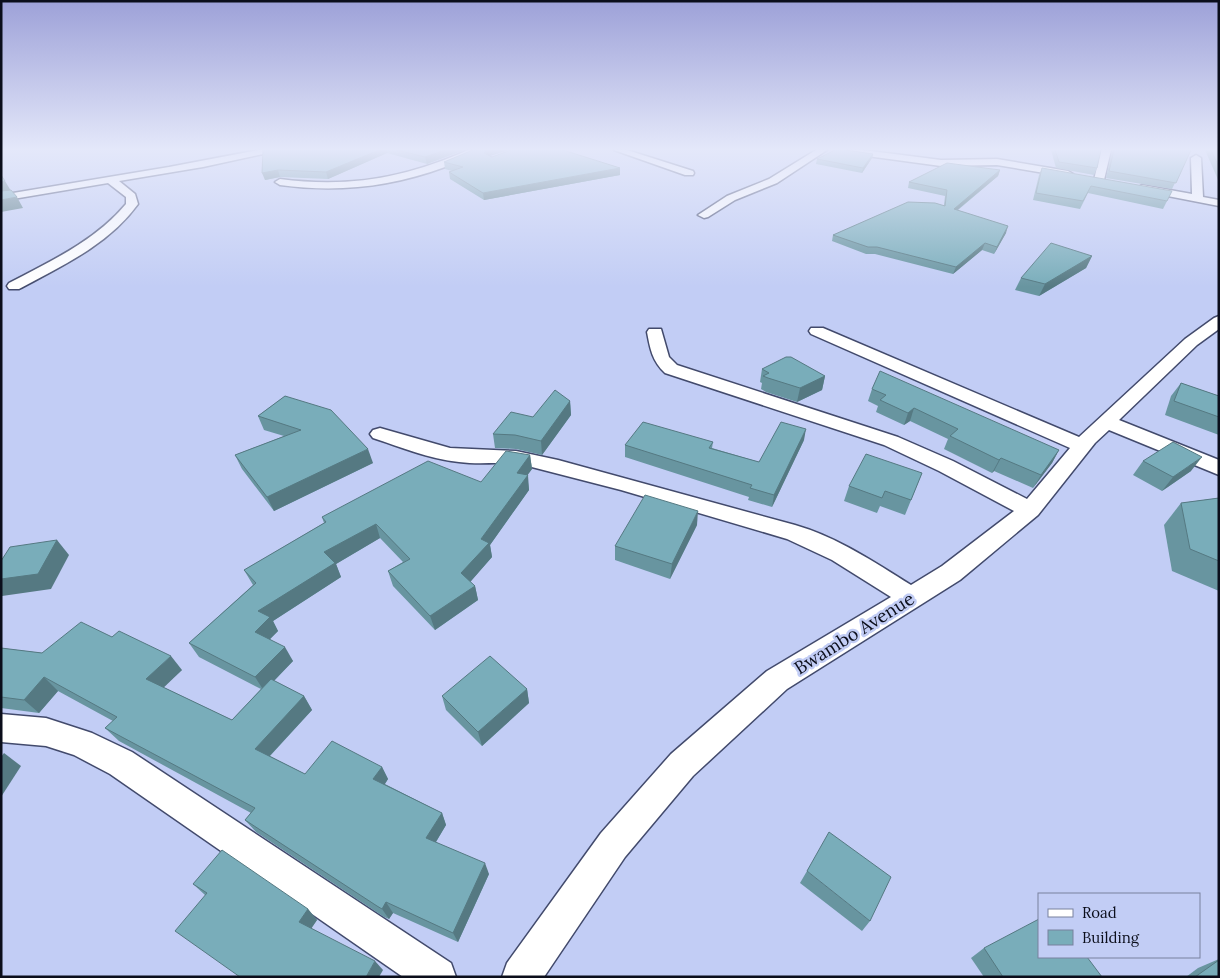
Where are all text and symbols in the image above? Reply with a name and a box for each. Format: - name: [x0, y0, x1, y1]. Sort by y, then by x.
- street label: Bwambo Avenue: [790, 587, 919, 679]
- legend: [1038, 893, 1200, 958]
- text: Road: [1082, 903, 1117, 922]
- text: Building: [1082, 928, 1140, 947]

